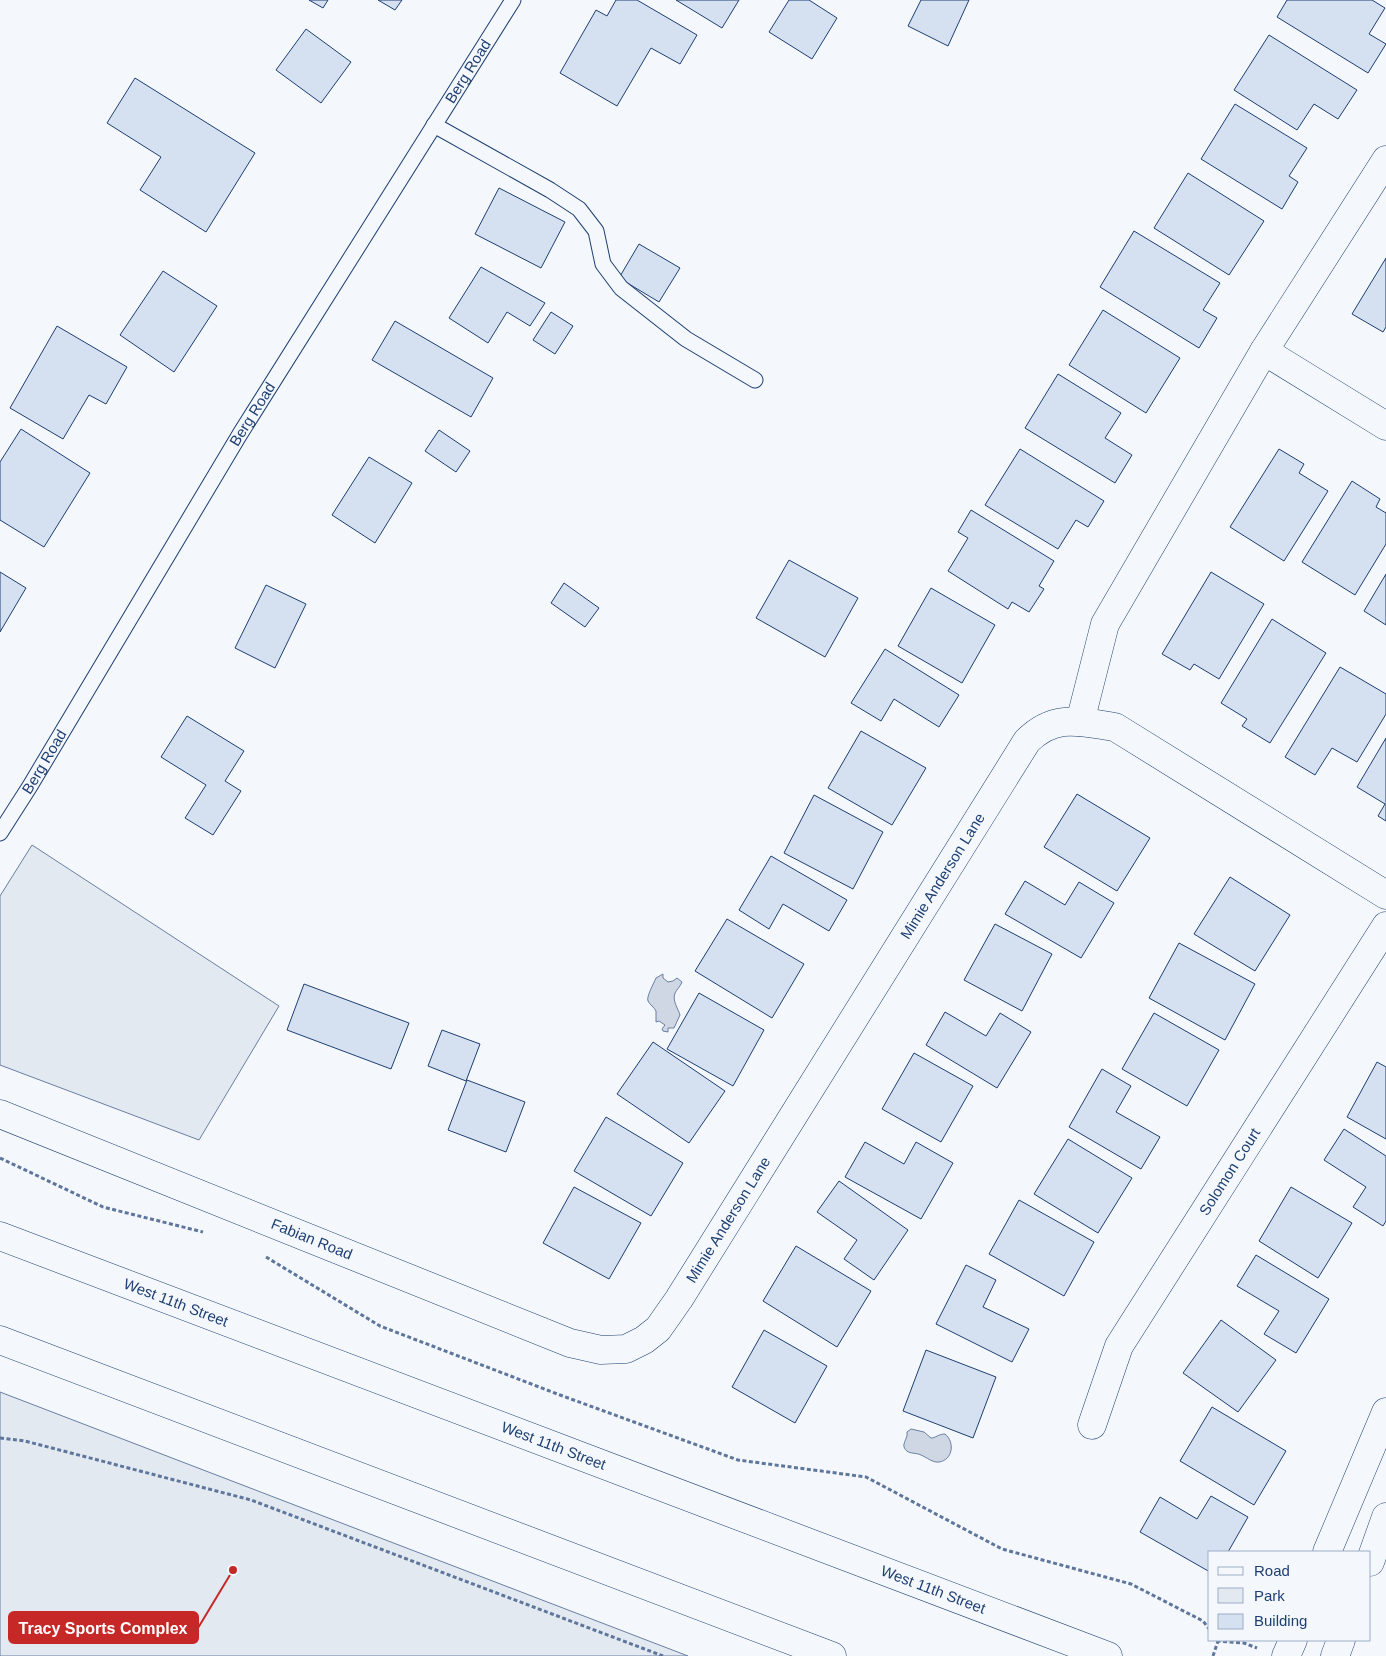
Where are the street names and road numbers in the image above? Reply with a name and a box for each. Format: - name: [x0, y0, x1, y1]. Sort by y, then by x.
- street label: Berg Road: [441, 36, 494, 106]
- street label: Berg Road: [226, 379, 278, 449]
- street label: Berg Road: [18, 726, 70, 797]
- street label: Mimie Anderson Lane: [897, 810, 988, 942]
- street label: Solomon Court: [1195, 1124, 1264, 1218]
- street label: Mimie Anderson Lane: [682, 1153, 774, 1286]
- street label: Fabian Road: [269, 1215, 355, 1263]
- street label: West 11th Street: [121, 1275, 231, 1330]
- street label: West 11th Street: [499, 1418, 609, 1473]
- street label: West 11th Street: [879, 1562, 989, 1617]

